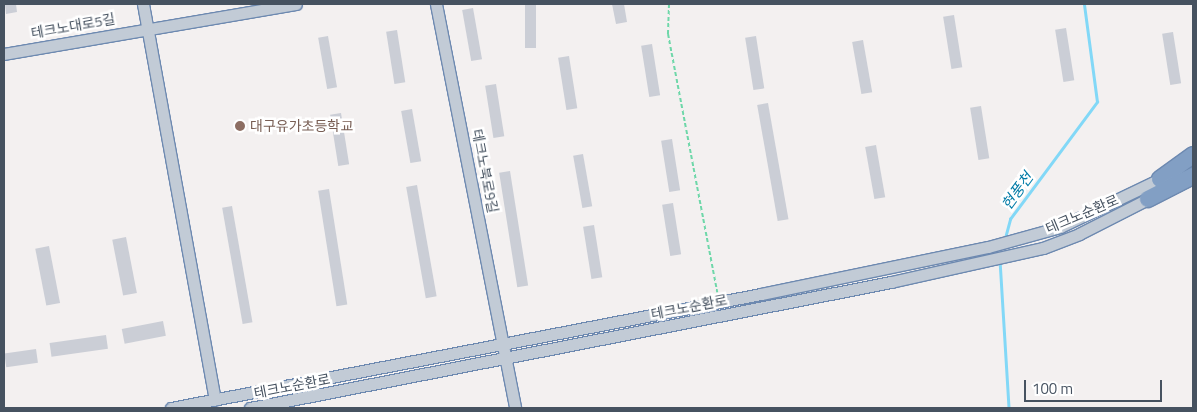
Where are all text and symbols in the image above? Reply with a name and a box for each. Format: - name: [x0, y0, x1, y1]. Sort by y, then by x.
- street label: 테크노대로5길: [30, 10, 116, 42]
- place label: 대구유가초등학교: [250, 118, 353, 134]
- marker: 대구유가초등학교: [234, 120, 246, 132]
- street label: 테크노북로9길: [469, 128, 501, 214]
- water label: 현풍천: [998, 169, 1036, 213]
- street label: 테크노순환로: [1043, 191, 1121, 237]
- street label: 테크노순환로: [649, 291, 729, 323]
- street label: 테크노순환로: [252, 370, 332, 402]
- scale bar: [1027, 370, 1164, 402]
- text: 100 m: [1032, 377, 1073, 400]

